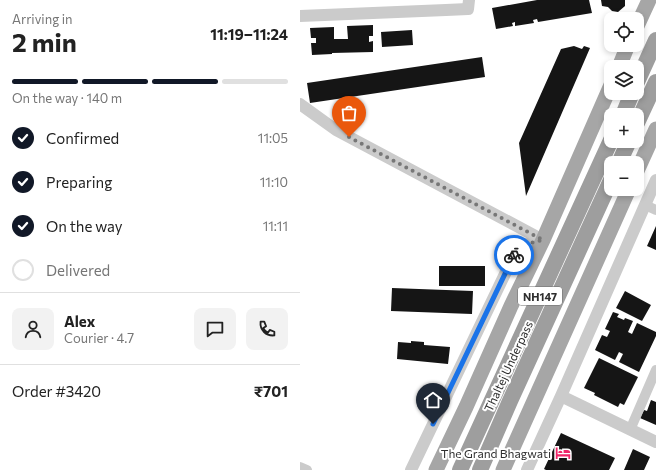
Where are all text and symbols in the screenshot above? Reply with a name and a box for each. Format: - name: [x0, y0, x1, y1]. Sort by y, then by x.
- text: Arriving in: [12, 11, 72, 27]
- map controls: [604, 12, 644, 196]
- button: locate: [604, 12, 644, 52]
- text: 11:19–11:24: [210, 25, 288, 43]
- text: 2 min: [12, 26, 77, 57]
- button: layers: [604, 60, 644, 100]
- text: On the way · 140 m: [12, 90, 122, 106]
- pin: [332, 96, 366, 137]
- icon: bag: [338, 102, 360, 124]
- button: +: [604, 108, 644, 148]
- icon: check: [12, 127, 34, 149]
- text: Confirmed: [46, 129, 119, 147]
- text: 11:05: [258, 130, 288, 146]
- button: −: [604, 156, 644, 196]
- icon: check: [12, 171, 34, 193]
- text: Preparing: [46, 173, 112, 191]
- text: 11:10: [260, 174, 288, 190]
- icon: check: [12, 215, 34, 237]
- text: On the way: [46, 217, 123, 235]
- text: 11:11: [263, 218, 288, 234]
- courier: [494, 235, 534, 275]
- icon: bike: [503, 244, 525, 266]
- text: Delivered: [46, 261, 110, 279]
- road number: NH147: [518, 287, 562, 305]
- button: person: [12, 308, 54, 350]
- button: chat: [194, 308, 236, 350]
- button: phone: [246, 308, 288, 350]
- text: Alex: [64, 312, 95, 330]
- street label: Thaltej Underpass: [481, 318, 535, 414]
- text: Courier · 4.7: [64, 330, 134, 346]
- text: Order #3420: [12, 382, 101, 400]
- text: ₹701: [254, 382, 288, 400]
- pin: [416, 383, 450, 424]
- icon: home: [422, 389, 444, 411]
- hotel icon: The Grand Bhagwati: [554, 444, 572, 462]
- place label: The Grand Bhagwati: [441, 446, 551, 460]

